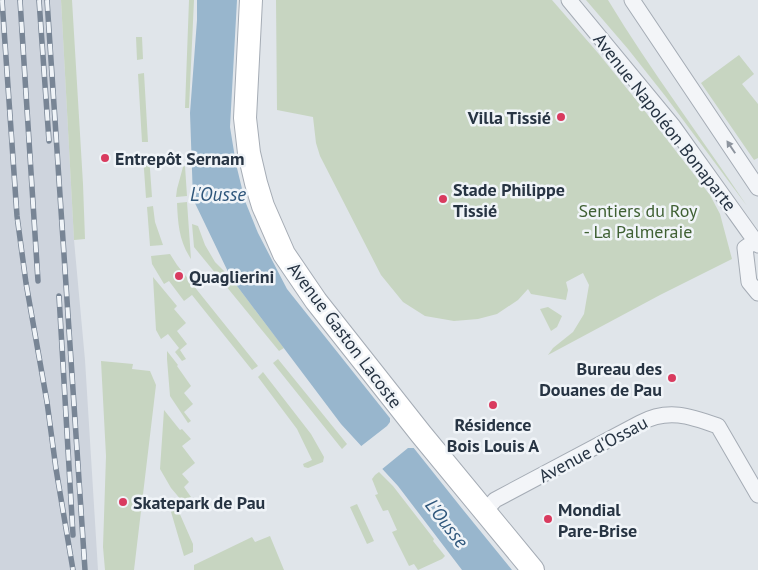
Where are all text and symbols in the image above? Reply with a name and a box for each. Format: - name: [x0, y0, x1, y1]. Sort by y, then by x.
- street label: Avenue Napoléon Bonaparte: [588, 29, 742, 215]
- place label: Villa Tissié: [467, 106, 551, 129]
- marker: Villa Tissié: [555, 111, 567, 123]
- one-way arrow: [726, 140, 736, 154]
- place label: Entrepôt Sernam: [115, 147, 244, 170]
- marker: Entrepôt Sernam: [99, 152, 111, 164]
- place label: Stade Philippe Tissié: [453, 178, 565, 222]
- water label: L'Ousse: [190, 182, 246, 206]
- marker: Stade Philippe Tissié: [437, 193, 449, 205]
- park label: Sentiers du Roy - La Palmeraie: [579, 199, 698, 243]
- street label: Avenue Gaston Lacoste: [283, 258, 407, 412]
- place label: Quaglierini: [189, 265, 274, 288]
- marker: Quaglierini: [173, 270, 185, 282]
- place label: Bureau des Douanes de Pau: [539, 357, 662, 401]
- marker: Bureau des Douanes de Pau: [666, 372, 678, 384]
- marker: Résidence Bois Louis A: [487, 399, 499, 411]
- street label: Avenue d'Ossau: [535, 411, 651, 487]
- place label: Résidence Bois Louis A: [447, 413, 539, 457]
- place label: Skatepark de Pau: [133, 491, 265, 514]
- water label: L'Ousse: [420, 493, 474, 553]
- marker: Skatepark de Pau: [117, 496, 129, 508]
- place label: Mondial Pare-Brise: [558, 498, 637, 542]
- marker: Mondial Pare-Brise: [542, 513, 554, 525]

